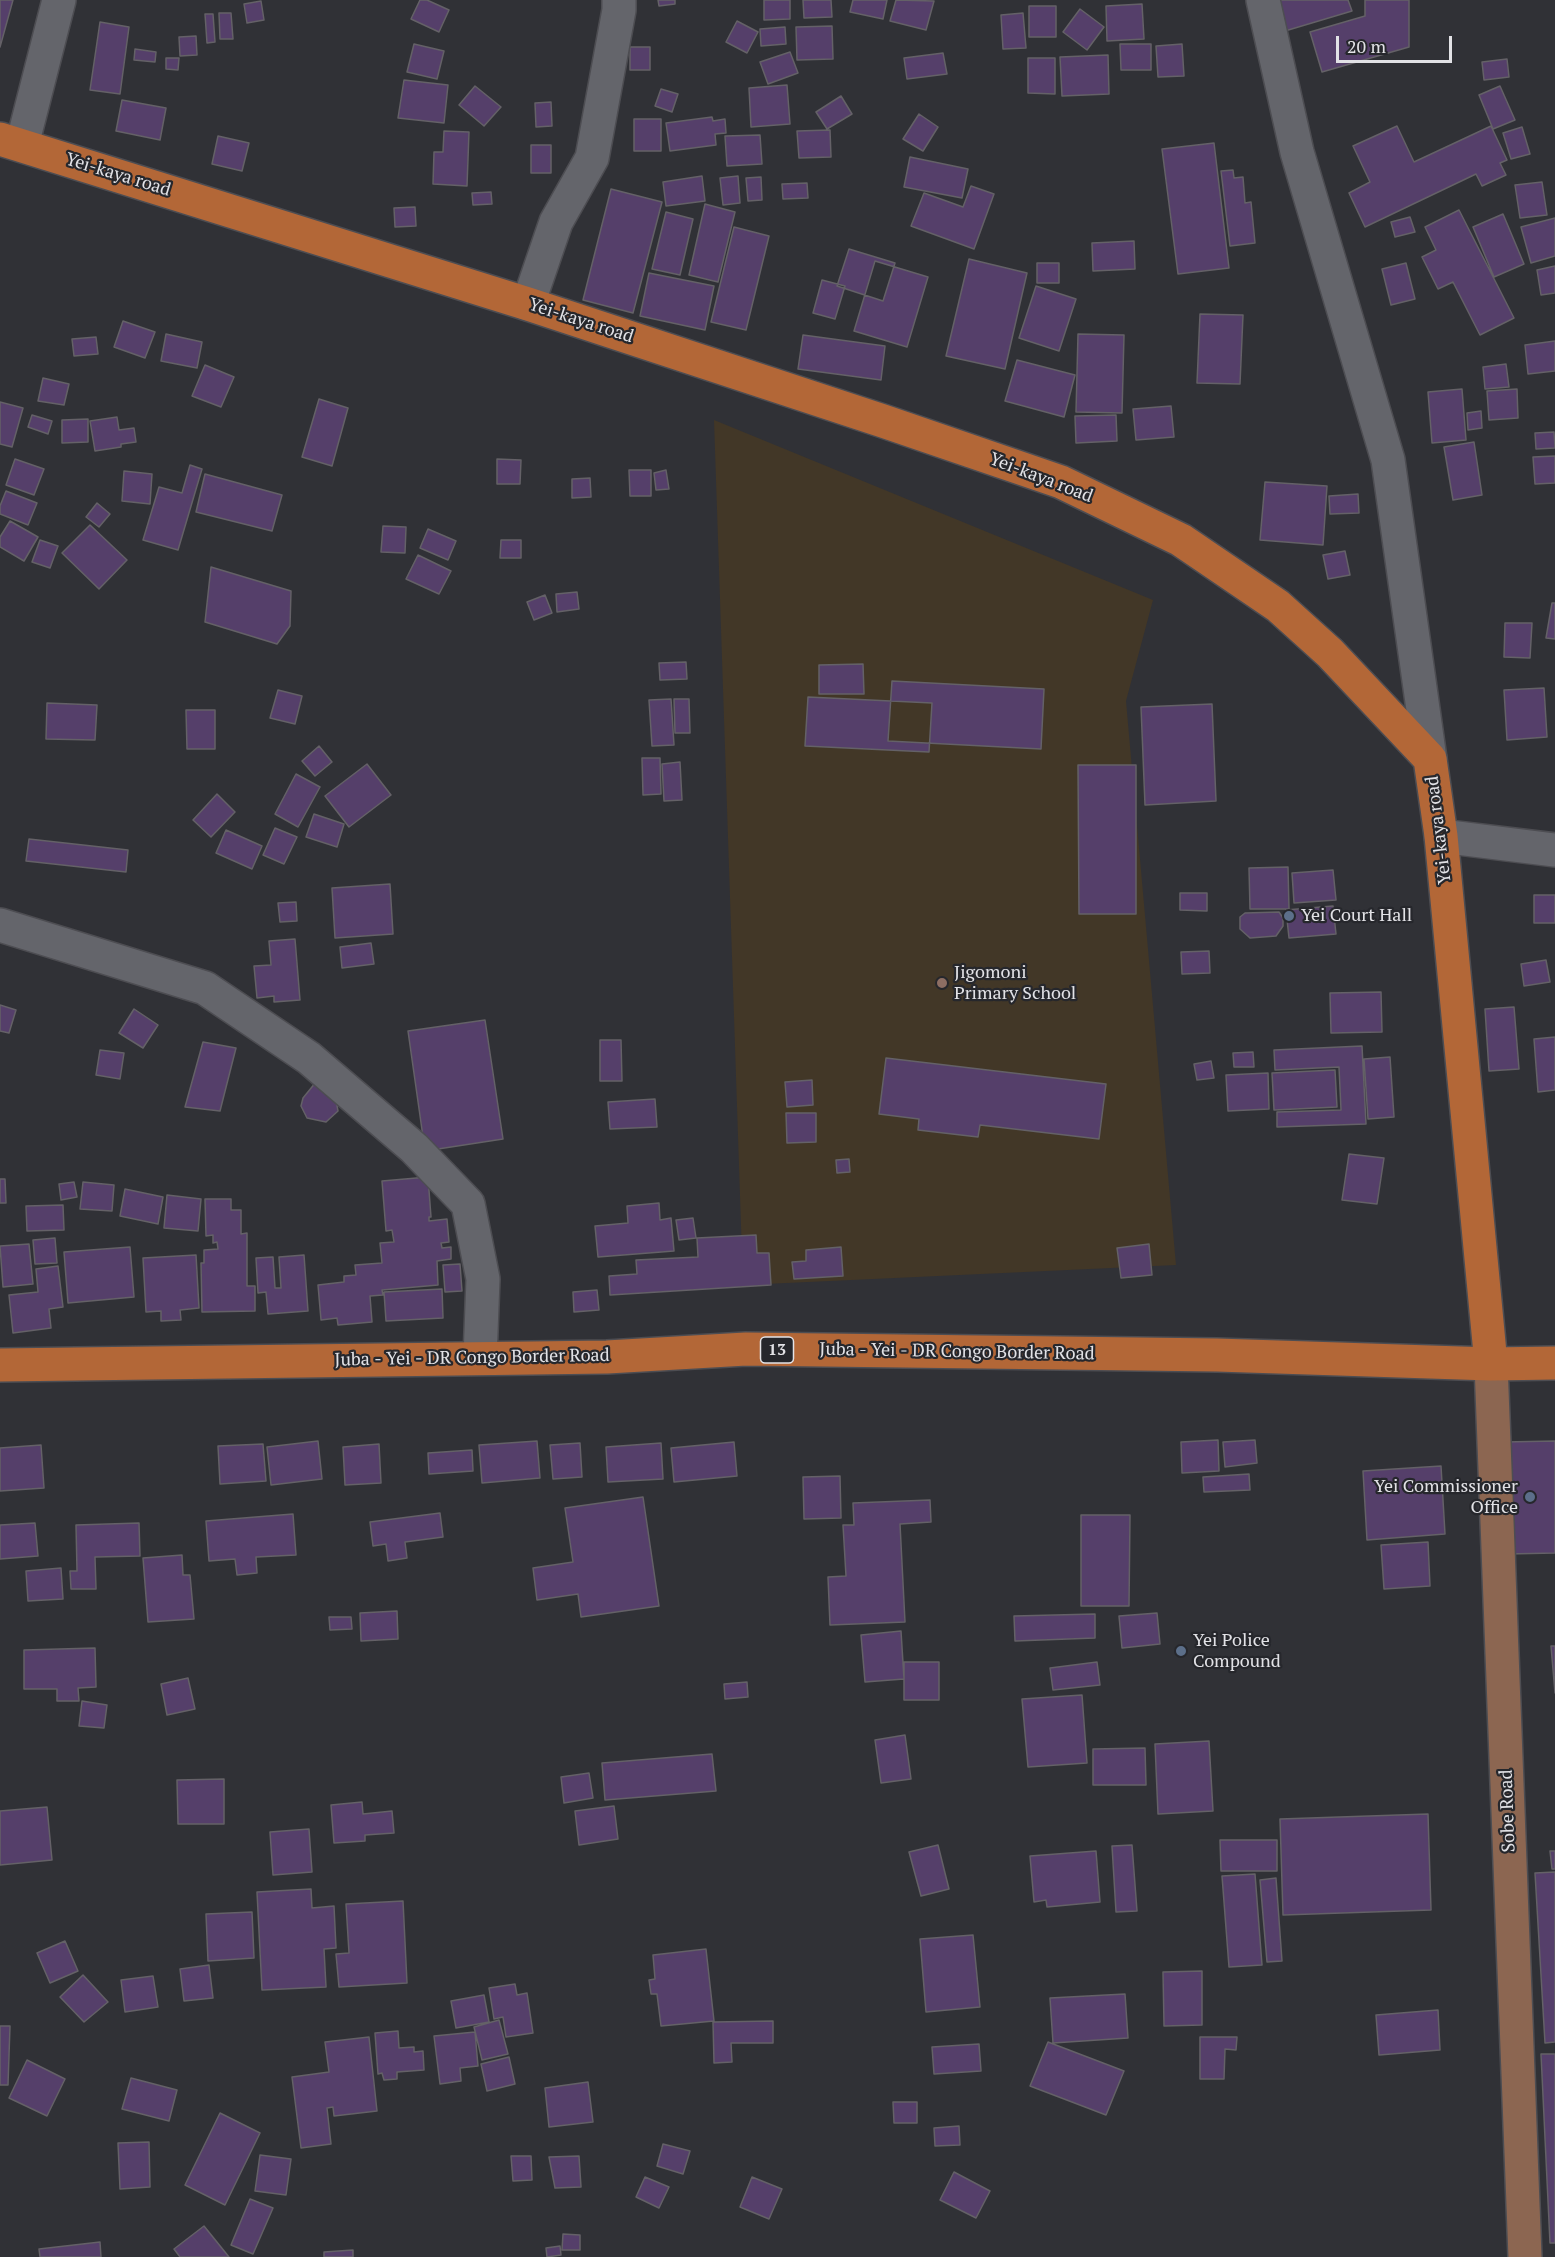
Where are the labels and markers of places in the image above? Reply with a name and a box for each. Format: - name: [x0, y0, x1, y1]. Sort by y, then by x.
- place label: Yei Court Hall: [1301, 905, 1412, 927]
- marker: Yei Court Hall: [1282, 909, 1296, 923]
- place label: Jigomoni Primary School: [954, 962, 1076, 1004]
- marker: Jigomoni Primary School: [935, 976, 949, 990]
- place label: Yei Commissioner Office: [1374, 1476, 1518, 1518]
- marker: Yei Commissioner Office: [1523, 1490, 1537, 1504]
- place label: Yei Police Compound: [1193, 1630, 1281, 1672]
- marker: Yei Police Compound: [1174, 1644, 1188, 1658]

